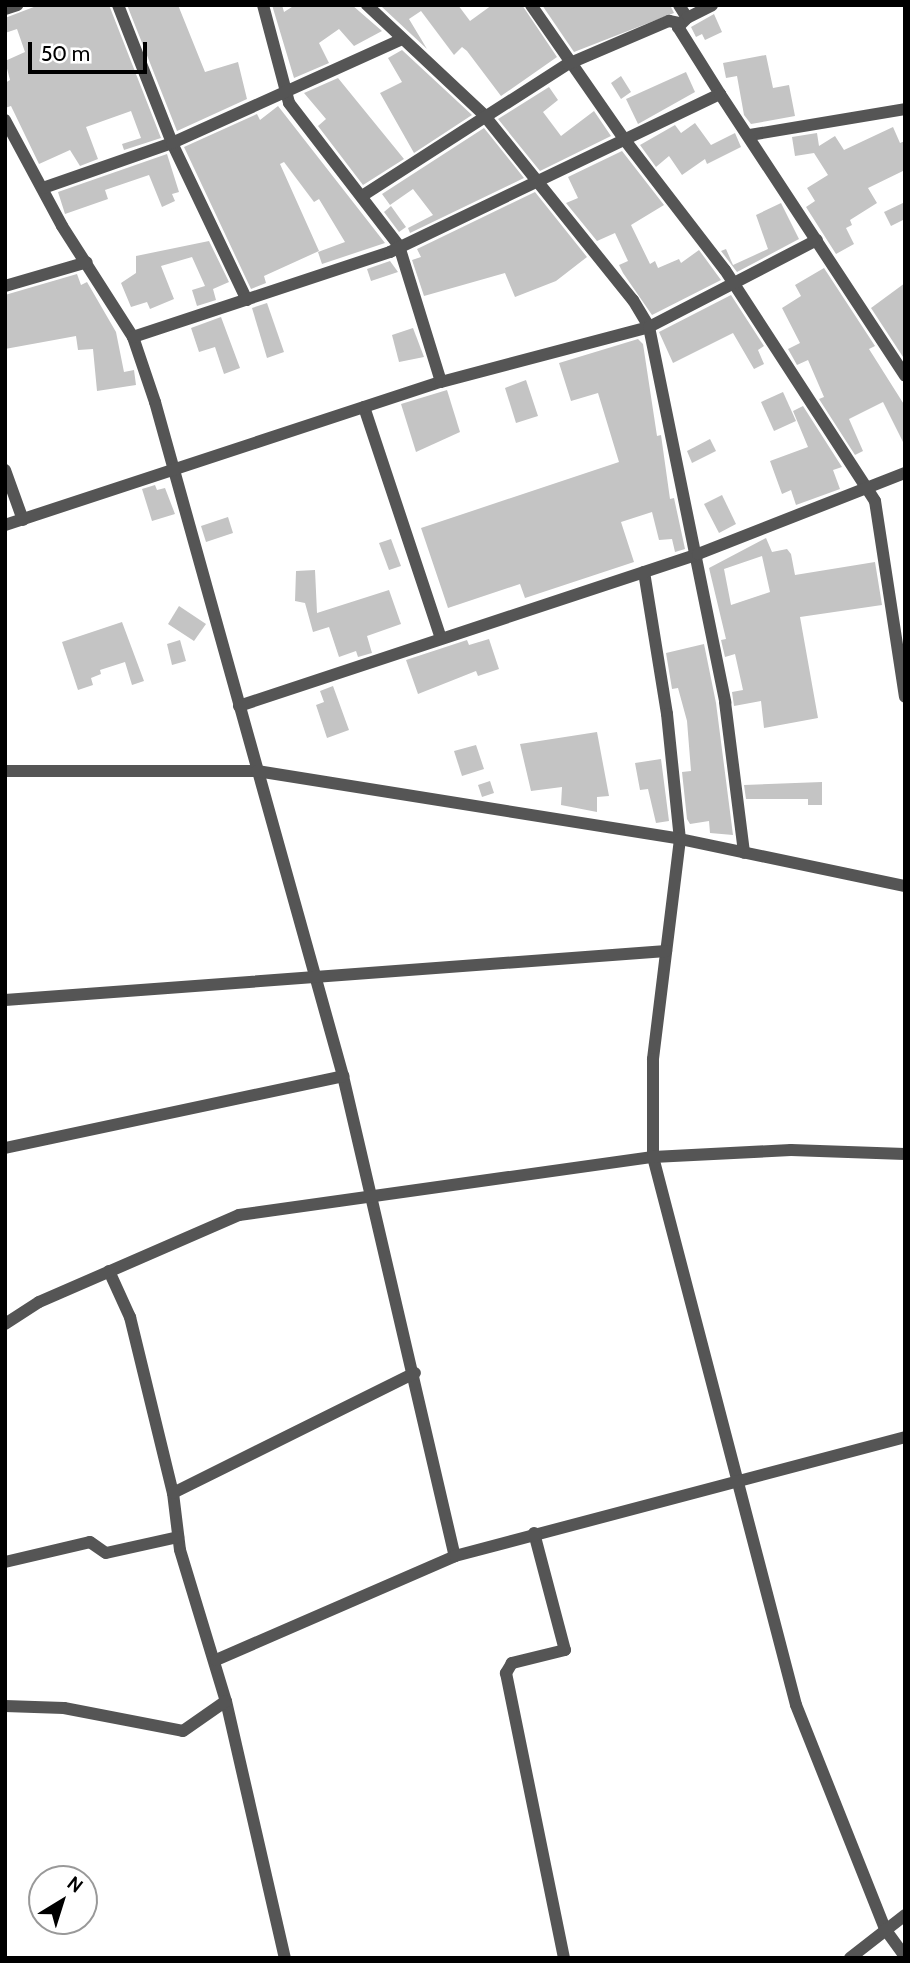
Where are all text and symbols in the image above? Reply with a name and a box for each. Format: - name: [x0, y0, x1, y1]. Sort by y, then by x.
- scale bar: [32, 28, 150, 72]
- text: 50 m: [41, 41, 90, 66]
- north arrow: [28, 1865, 98, 1935]
- text: N: [63, 1871, 87, 1898]

